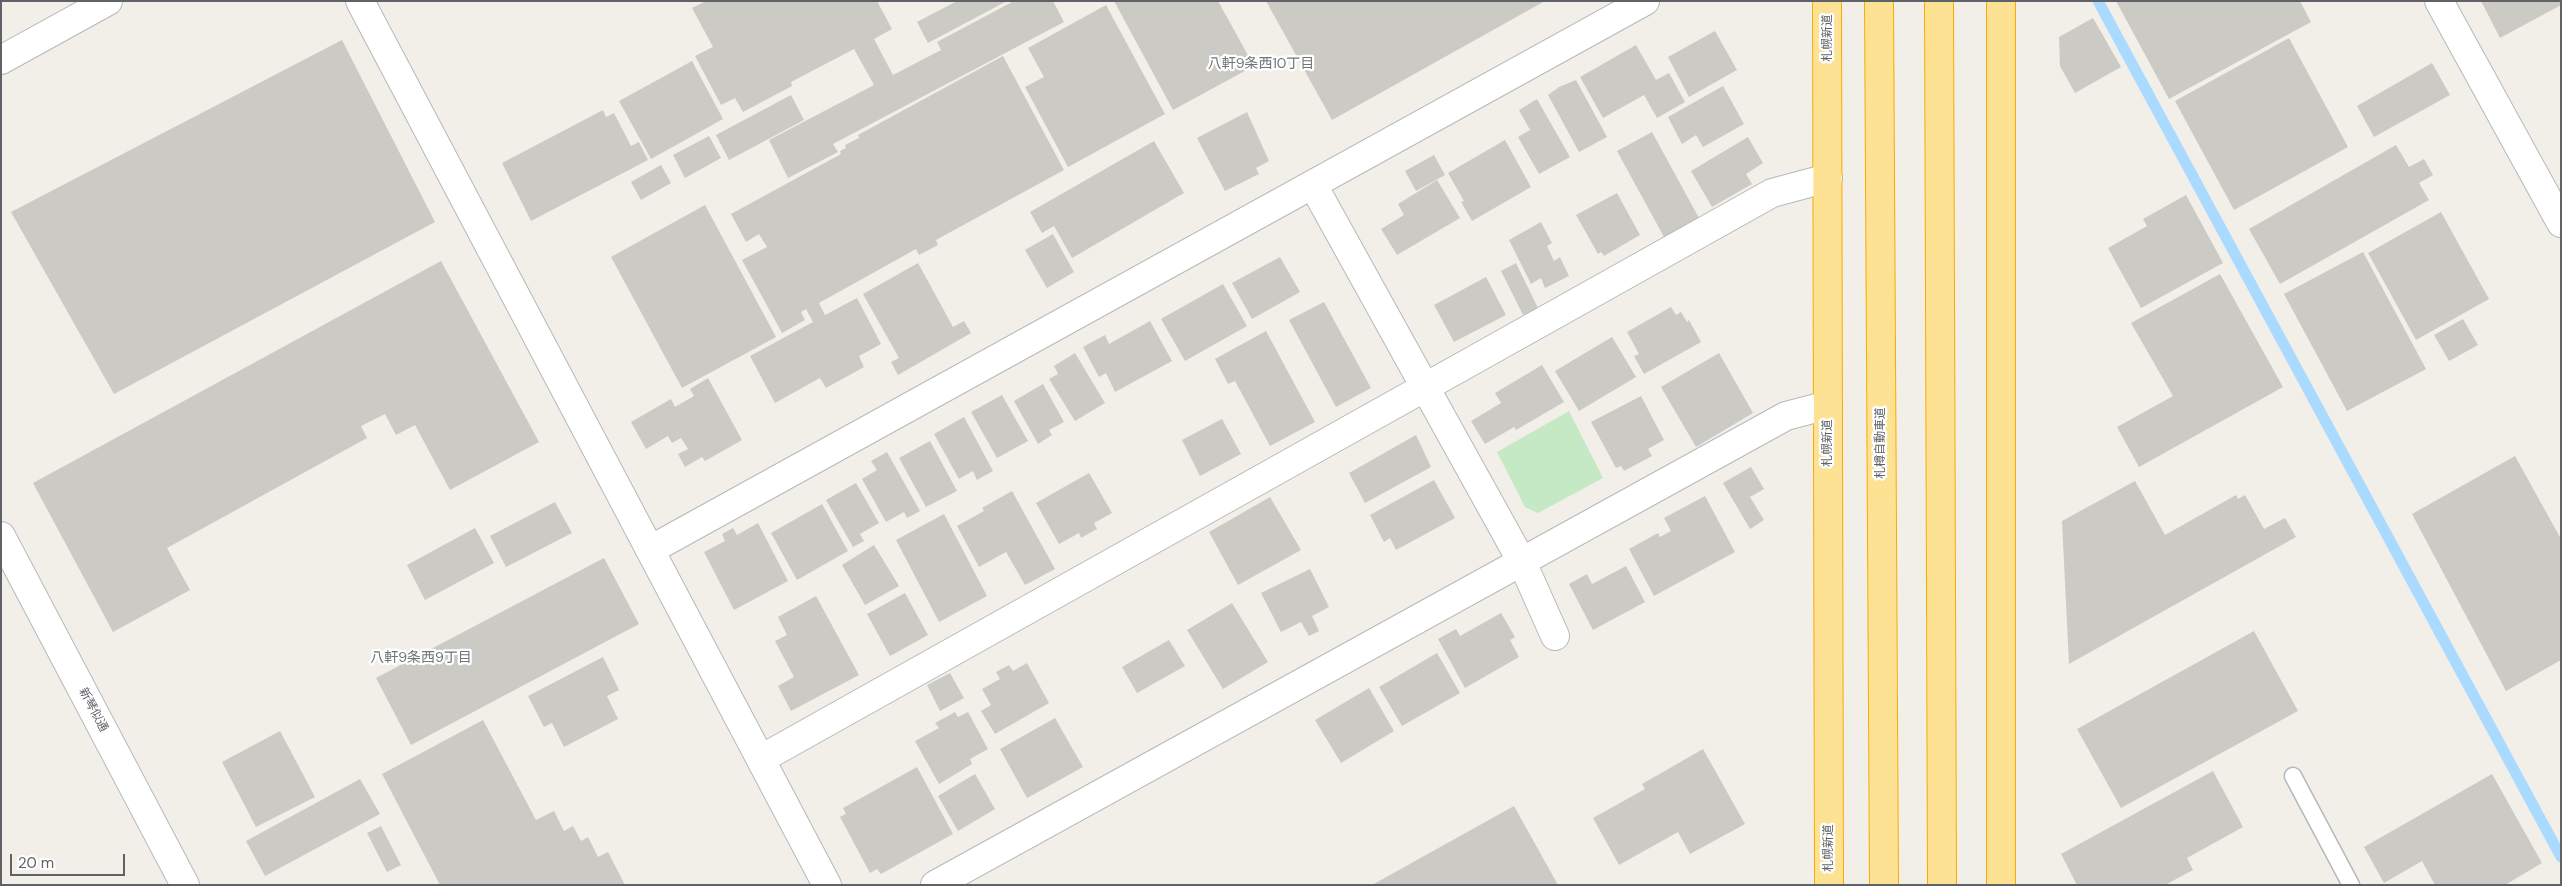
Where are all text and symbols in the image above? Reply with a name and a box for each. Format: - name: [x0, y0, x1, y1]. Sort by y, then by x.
- street label: 札幌新道: [1821, 14, 1835, 62]
- district label: 八軒9条西10丁目: [1208, 56, 1314, 72]
- street label: 札樽自動車道: [1874, 407, 1888, 479]
- street label: 札幌新道: [1821, 419, 1835, 467]
- district label: 八軒9条西9丁目: [370, 650, 472, 666]
- street label: 新琴似通: [75, 685, 111, 735]
- street label: 札幌新道: [1822, 824, 1836, 872]
- scale bar: [12, 844, 128, 876]
- text: 20 m: [18, 853, 54, 873]

